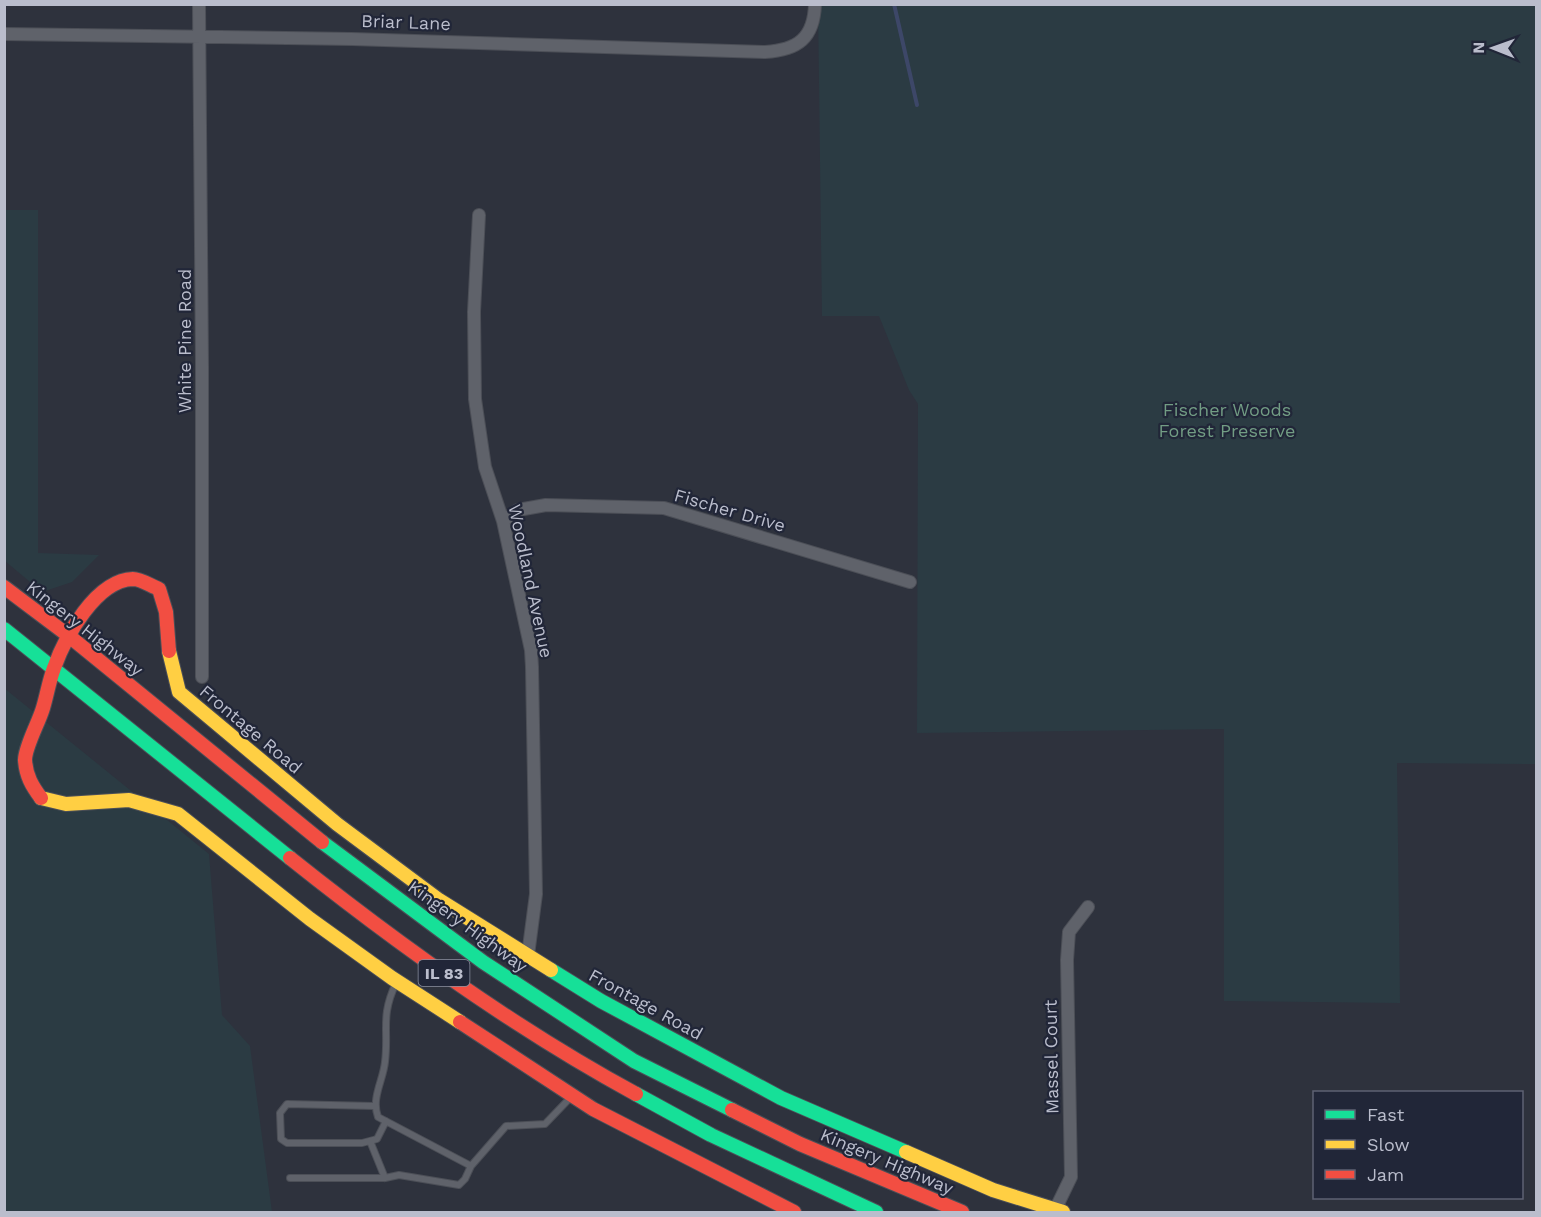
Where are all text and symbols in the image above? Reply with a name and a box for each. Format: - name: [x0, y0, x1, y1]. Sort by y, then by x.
- street label: Briar Lane: [361, 10, 451, 34]
- north arrow: [1463, 18, 1523, 78]
- text: N: [1469, 42, 1488, 54]
- street label: White Pine Road: [174, 269, 195, 413]
- park label: Fischer Woods Forest Preserve: [1159, 399, 1295, 441]
- street label: Fischer Drive: [672, 484, 788, 536]
- street label: Woodland Avenue: [504, 502, 558, 660]
- street label: Kingery Highway: [22, 576, 148, 681]
- street label: Frontage Road: [196, 680, 306, 778]
- street label: Kingery Highway: [404, 876, 532, 977]
- road number: IL 83: [418, 960, 470, 986]
- street label: Frontage Road: [585, 964, 707, 1044]
- street label: Massel Court: [1039, 999, 1062, 1114]
- legend: [1313, 1091, 1523, 1199]
- text: Fast: [1367, 1104, 1405, 1125]
- street label: Kingery Highway: [817, 1124, 957, 1199]
- text: Slow: [1367, 1134, 1410, 1155]
- text: Jam: [1367, 1164, 1404, 1185]

